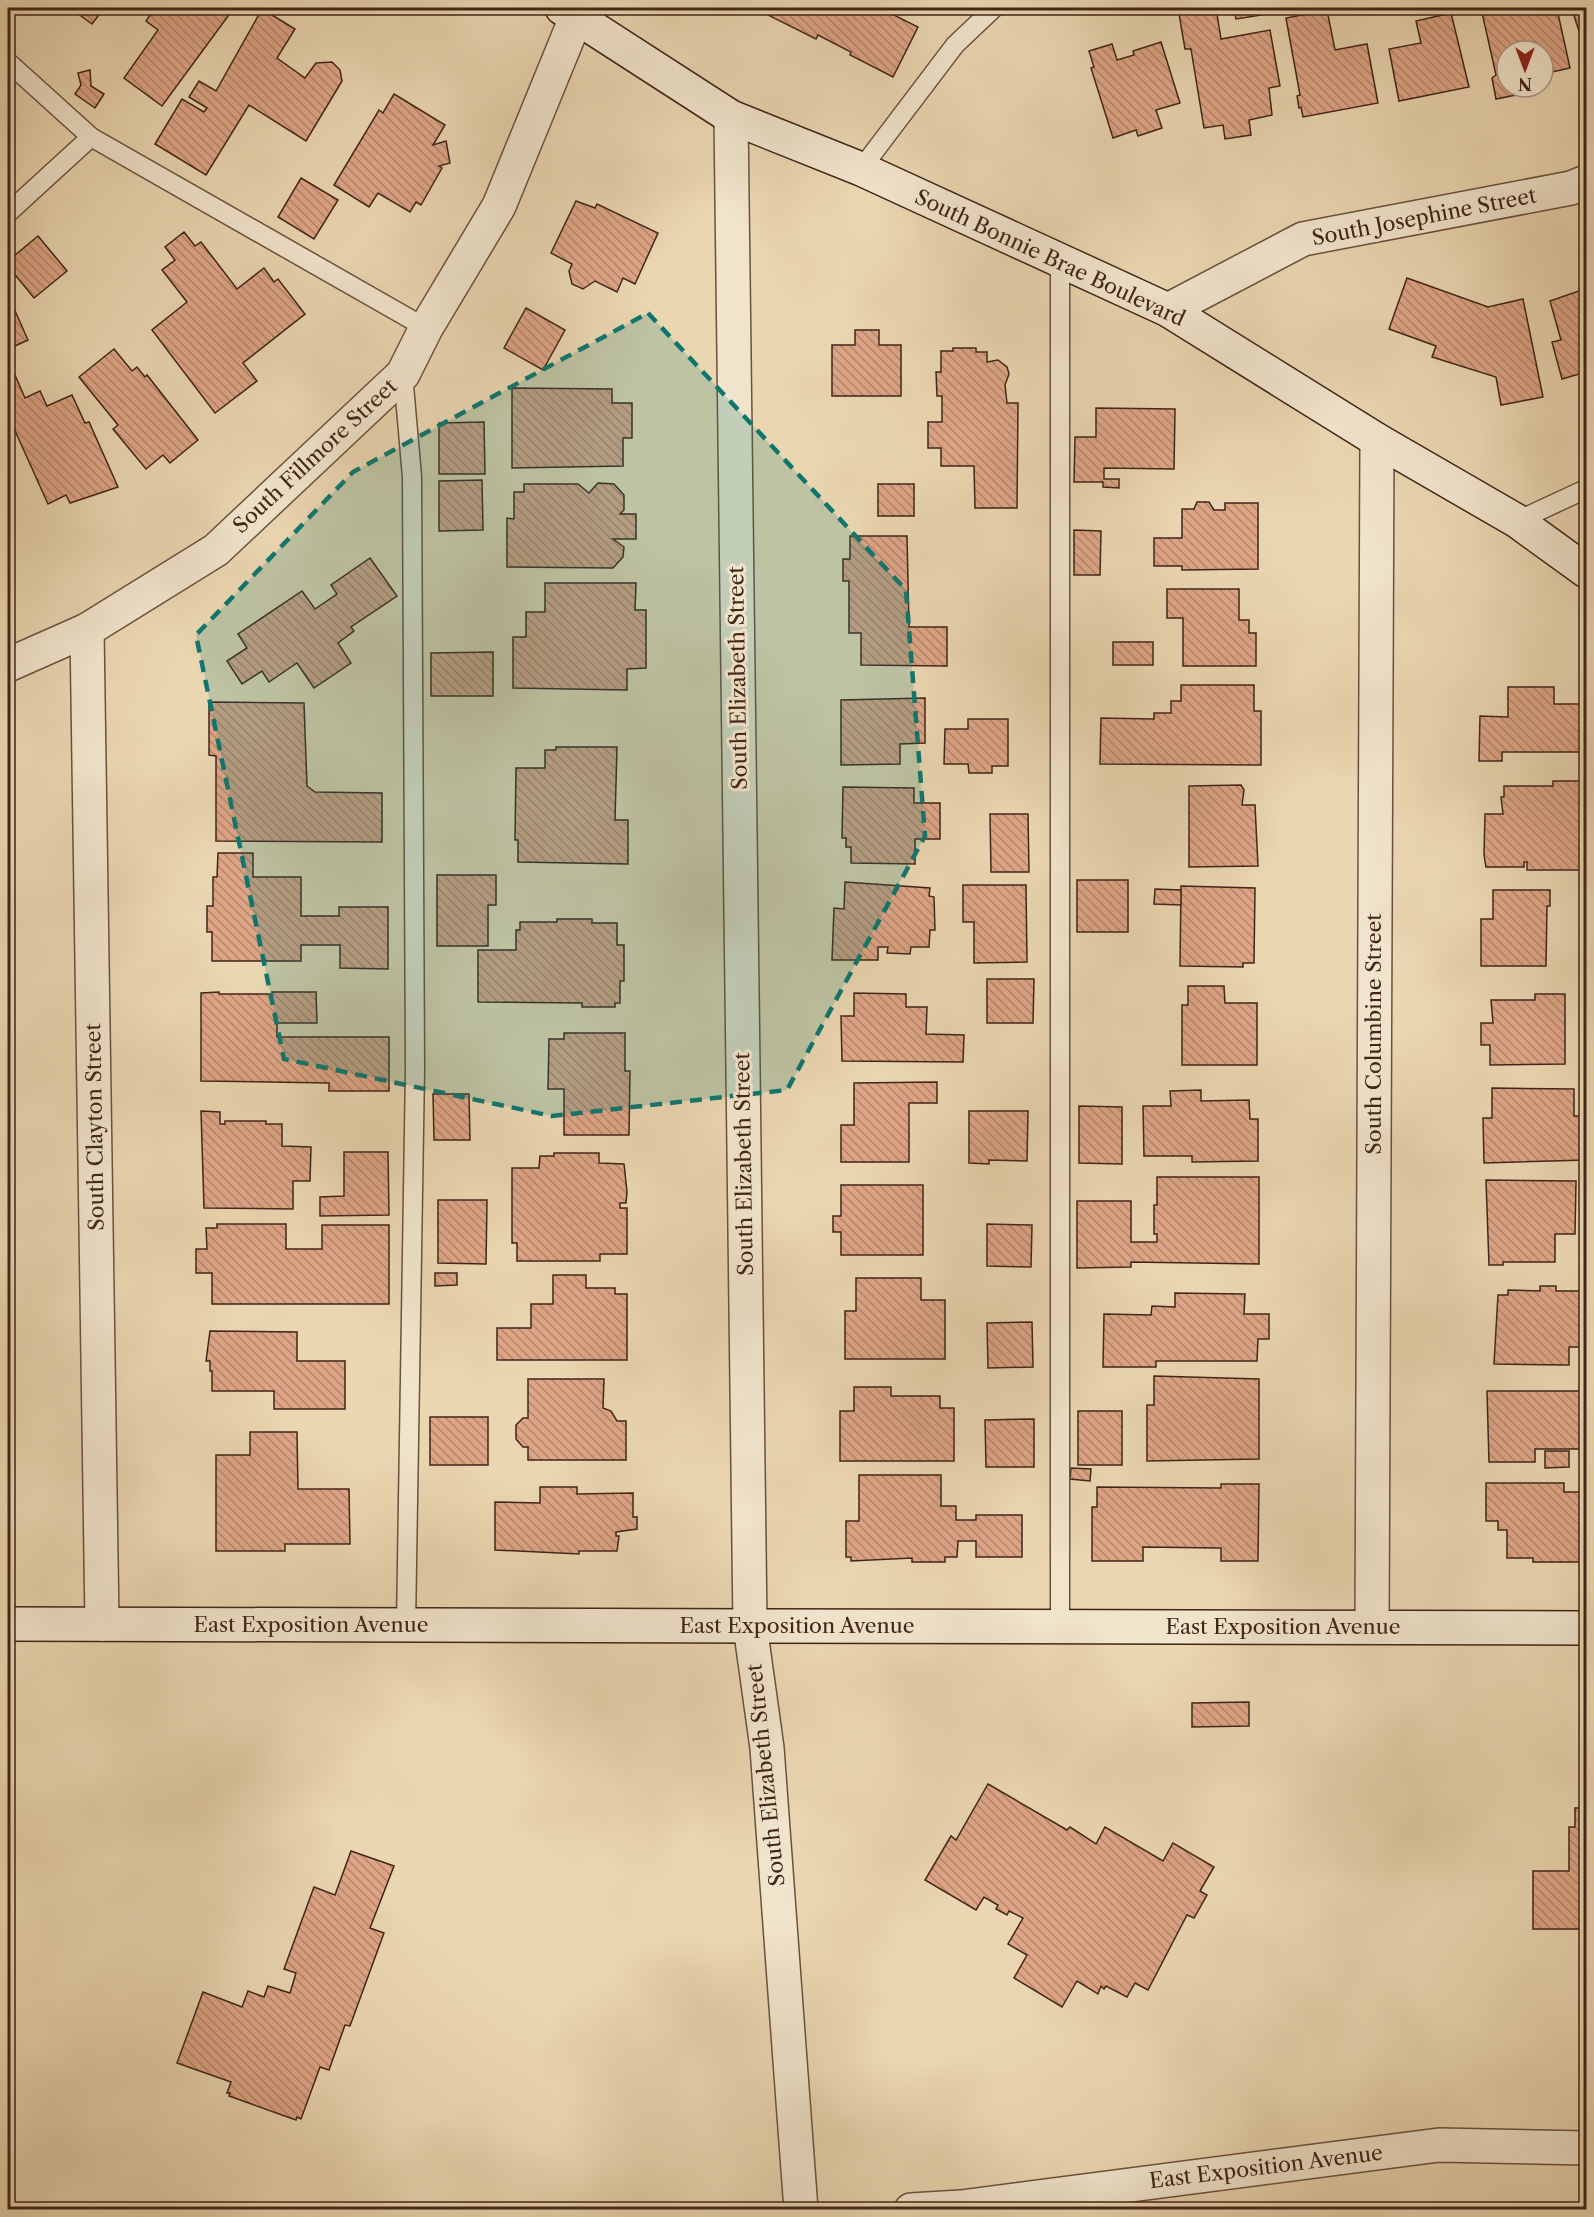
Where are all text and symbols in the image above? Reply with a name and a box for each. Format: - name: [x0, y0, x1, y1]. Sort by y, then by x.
- north arrow: [1495, 39, 1555, 99]
- text: N: [1518, 74, 1532, 94]
- street label: South Josephine Street: [1310, 182, 1539, 251]
- street label: South Bonnie Brae Boulevard: [911, 184, 1189, 331]
- street label: South Fillmore Street: [228, 373, 402, 538]
- street label: South Elizabeth Street: [723, 565, 752, 790]
- street label: South Columbine Street: [1361, 913, 1386, 1155]
- street label: South Clayton Street: [80, 1022, 109, 1231]
- street label: South Elizabeth Street: [729, 1051, 758, 1276]
- street label: East Exposition Avenue: [194, 1612, 428, 1637]
- street label: East Exposition Avenue: [680, 1613, 914, 1638]
- street label: East Exposition Avenue: [1166, 1614, 1400, 1639]
- street label: South Elizabeth Street: [741, 1662, 790, 1888]
- street label: East Exposition Avenue: [1148, 2140, 1384, 2193]

